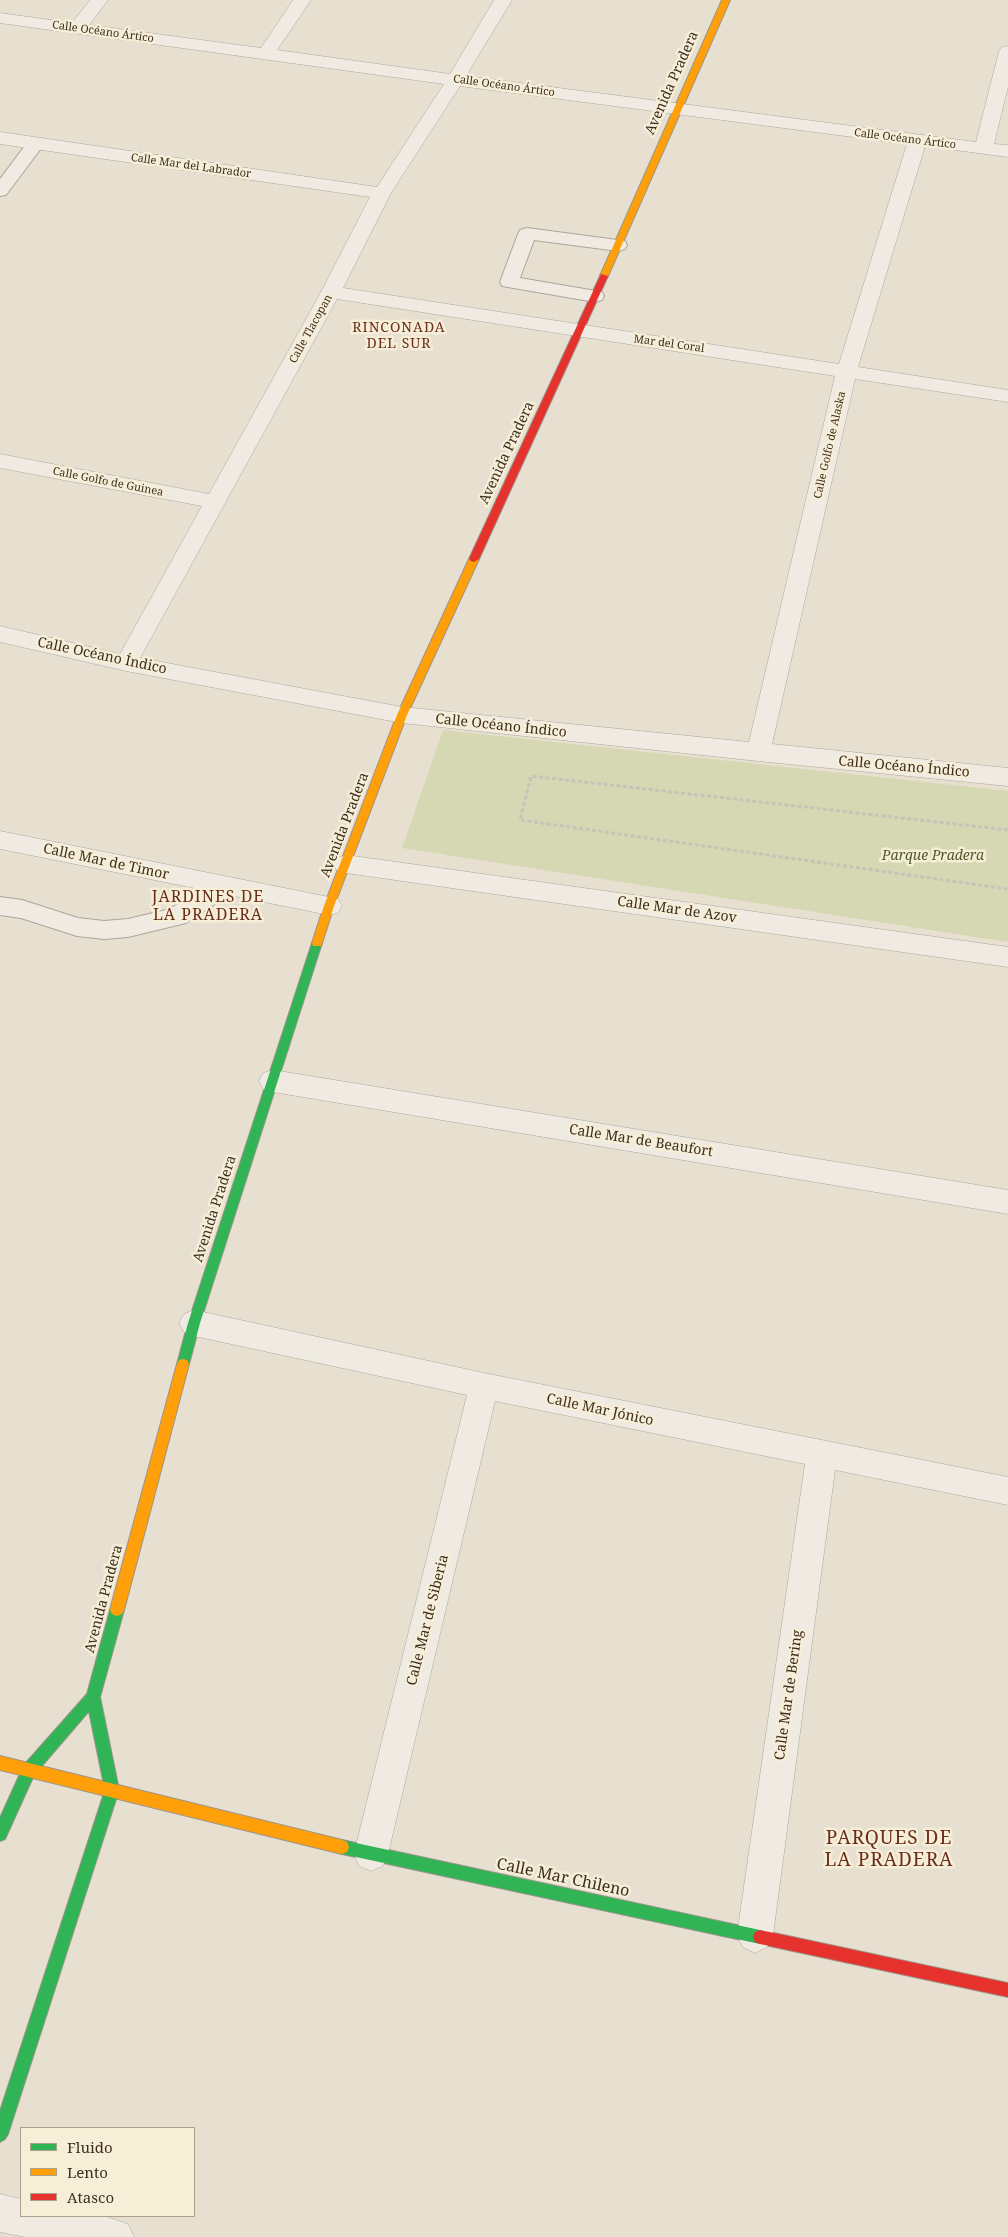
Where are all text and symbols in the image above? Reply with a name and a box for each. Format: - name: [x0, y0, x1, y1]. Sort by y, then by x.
- street label: Calle Océano Ártico: [51, 18, 155, 46]
- street label: Avenida Pradera: [642, 29, 702, 137]
- street label: Calle Océano Ártico: [452, 72, 556, 100]
- street label: Calle Océano Ártico: [853, 126, 957, 152]
- street label: Calle Mar del Labrador: [130, 151, 252, 181]
- street label: Calle Tlacopan: [287, 292, 335, 366]
- district label: RINCONADA DEL SUR: [351, 320, 447, 352]
- street label: Mar del Coral: [633, 333, 705, 355]
- street label: Calle Golfo de Alaska: [811, 390, 849, 500]
- street label: Avenida Pradera: [476, 399, 538, 507]
- street label: Calle Golfo de Guinea: [52, 465, 164, 499]
- street label: Calle Océano Índico: [36, 634, 168, 678]
- street label: Calle Océano Índico: [435, 711, 567, 741]
- street label: Calle Océano Índico: [838, 753, 970, 781]
- street label: Avenida Pradera: [317, 770, 373, 880]
- street label: Calle Mar de Timor: [42, 840, 170, 884]
- park label: Parque Pradera: [882, 848, 984, 864]
- district label: JARDINES DE LA PRADERA: [150, 887, 266, 925]
- street label: Calle Mar de Azov: [616, 893, 738, 927]
- street label: Calle Mar de Beaufort: [568, 1121, 714, 1161]
- street label: Avenida Pradera: [190, 1154, 240, 1264]
- street label: Calle Mar Jónico: [545, 1390, 655, 1430]
- street label: Avenida Pradera: [81, 1543, 127, 1655]
- street label: Calle Mar de Siberia: [404, 1553, 452, 1687]
- street label: Calle Mar de Bering: [772, 1629, 806, 1761]
- district label: PARQUES DE LA PRADERA: [823, 1828, 955, 1872]
- street label: Calle Mar Chileno: [495, 1855, 631, 1901]
- legend: [20, 2127, 195, 2217]
- text: Fluido: [67, 2137, 113, 2157]
- text: Lento: [67, 2162, 108, 2182]
- text: Atasco: [67, 2187, 114, 2207]

